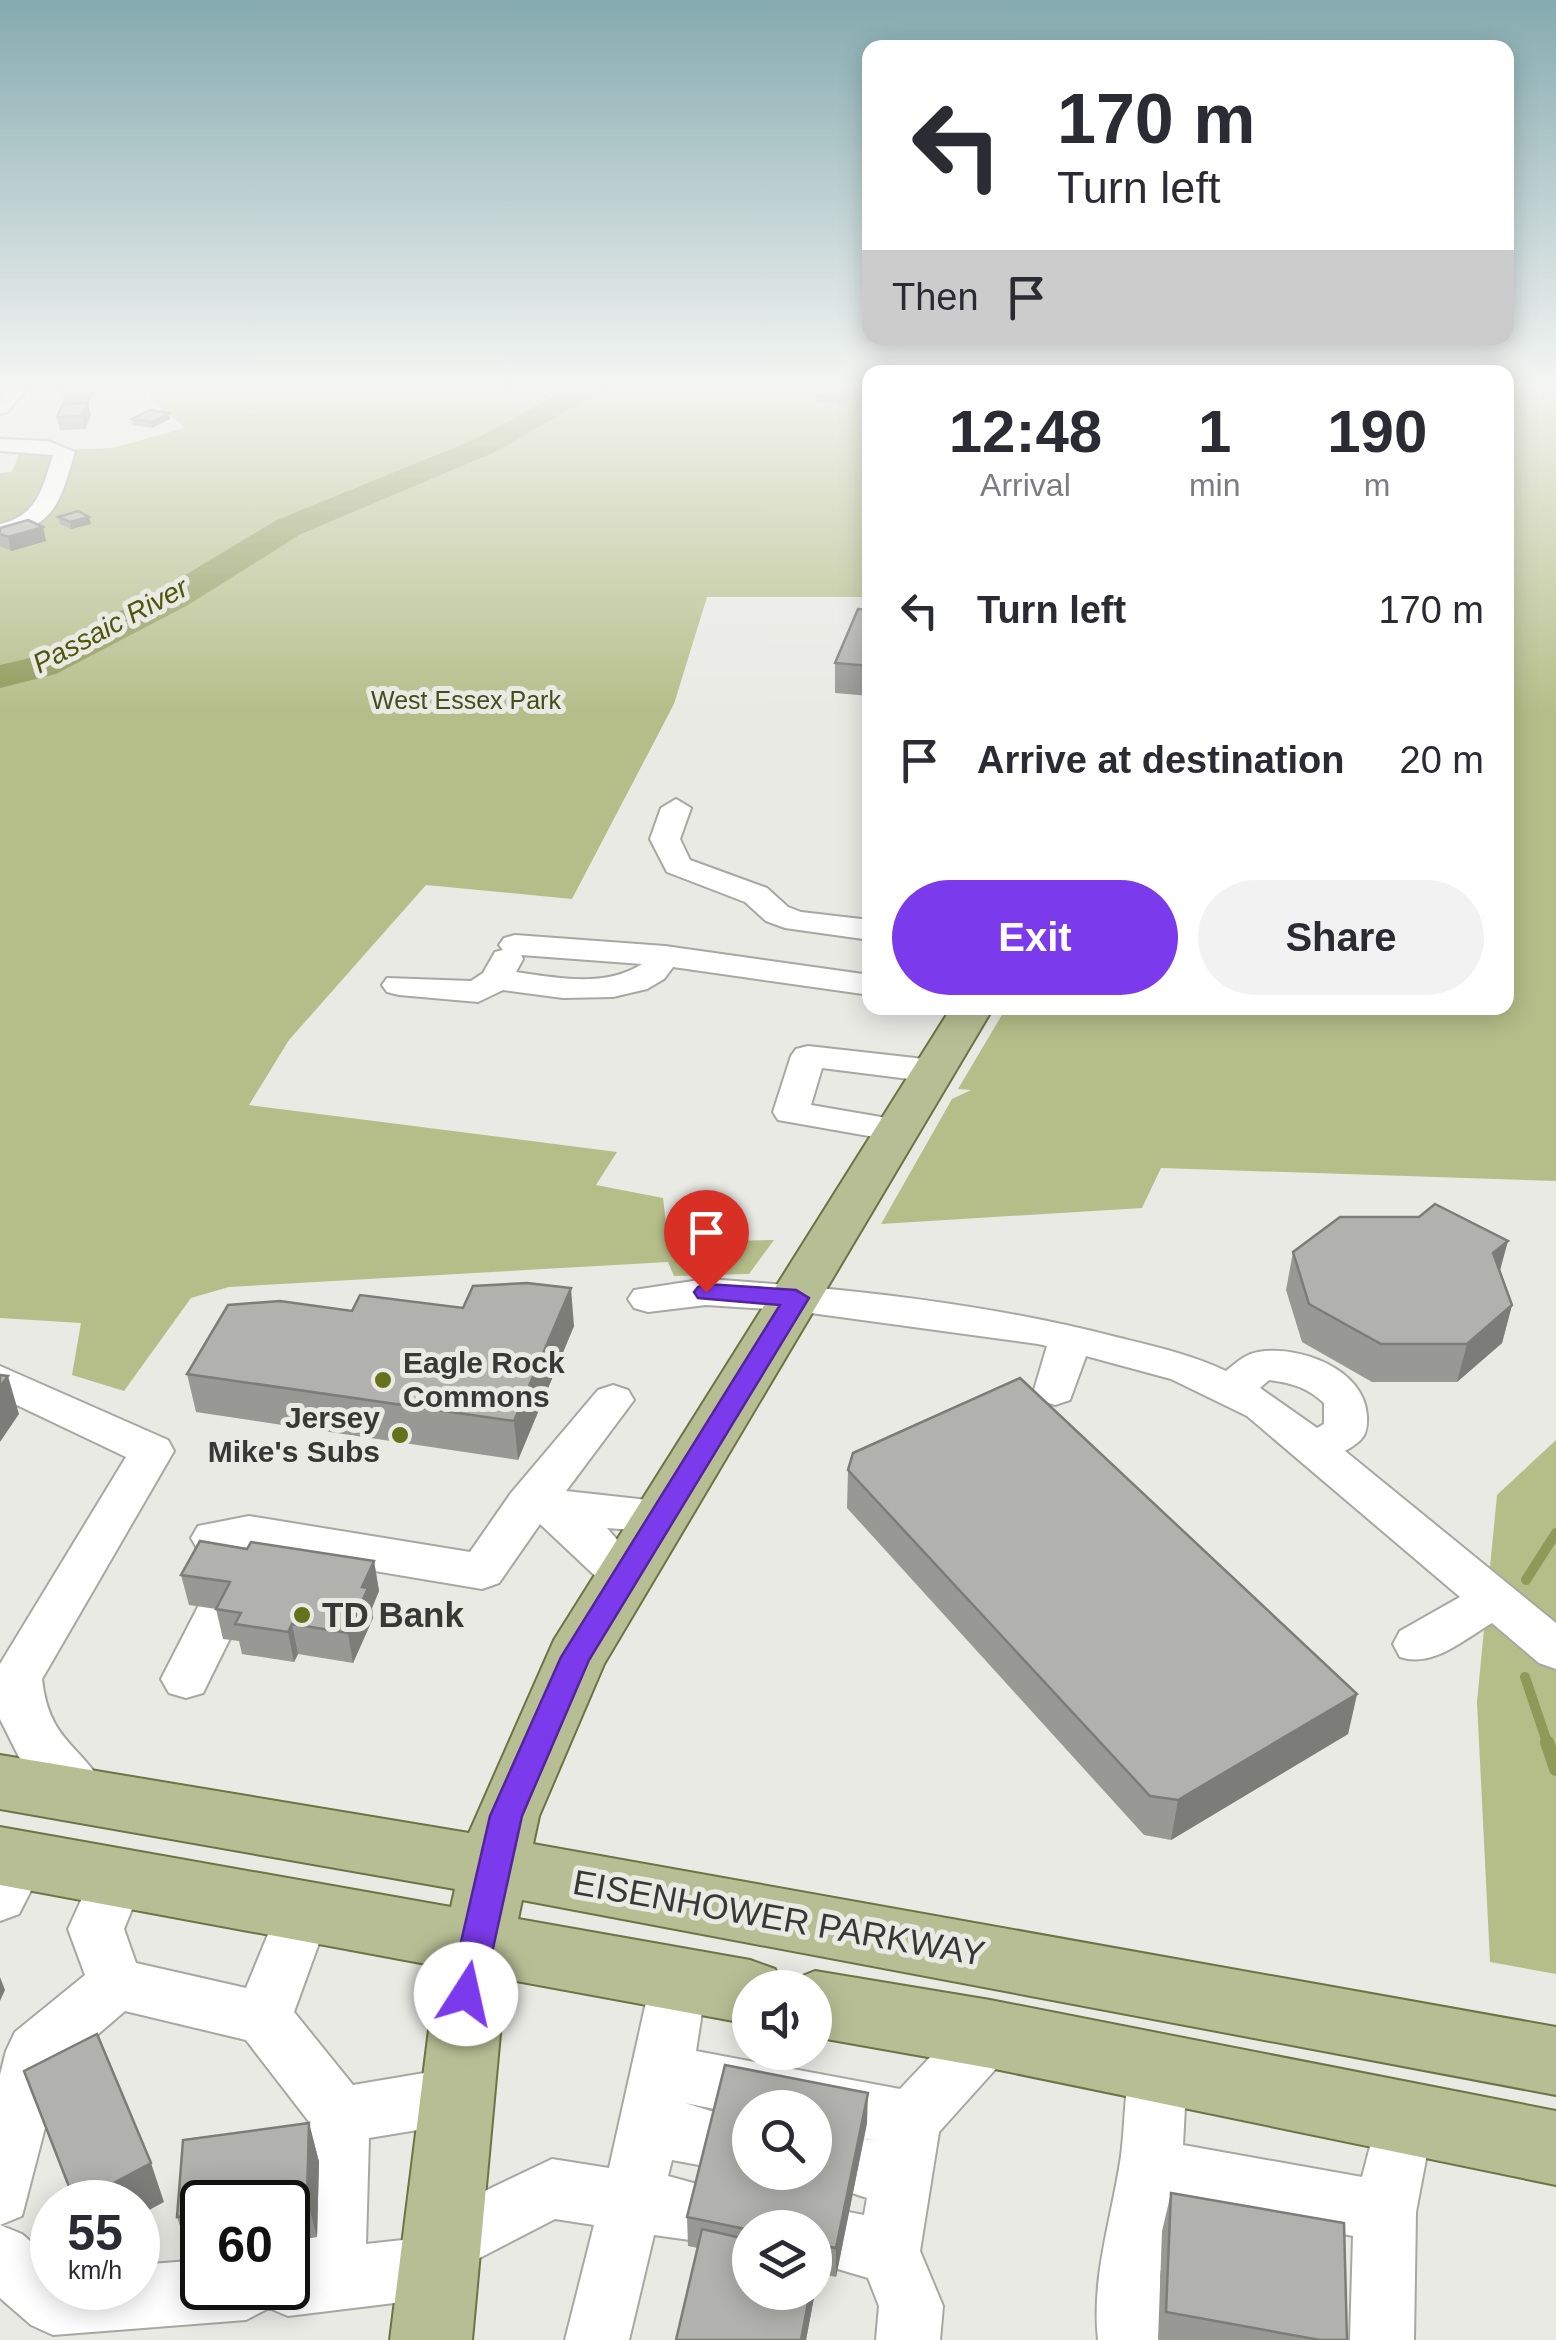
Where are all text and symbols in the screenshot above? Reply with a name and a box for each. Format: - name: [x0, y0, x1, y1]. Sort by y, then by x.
- icon: left: [892, 80, 1022, 210]
- text: 170 m: [1057, 80, 1255, 158]
- text: Turn left: [1057, 162, 1220, 213]
- icon: arrive: [999, 270, 1054, 325]
- text: Then: [892, 276, 979, 318]
- text: 12:48: [949, 398, 1102, 465]
- text: 1: [1198, 398, 1231, 465]
- text: 190: [1327, 398, 1427, 465]
- text: Arrival: [980, 467, 1071, 503]
- text: min: [1189, 467, 1240, 503]
- text: m: [1364, 467, 1391, 503]
- water label: Passaic River: [27, 571, 195, 679]
- icon: left: [892, 583, 947, 638]
- text: Turn left: [977, 589, 1126, 631]
- text: 170 m: [1378, 589, 1484, 631]
- park label: West Essex Park: [371, 686, 561, 714]
- icon: arrive: [892, 733, 947, 788]
- text: Arrive at destination: [977, 739, 1344, 781]
- text: 20 m: [1400, 739, 1484, 781]
- button: Exit: [892, 880, 1178, 995]
- button: Share: [1198, 880, 1484, 995]
- pin: [664, 1190, 749, 1293]
- icon: arrive: [679, 1205, 734, 1260]
- place label: Eagle Rock Commons: [403, 1346, 565, 1413]
- marker: Eagle Rock Commons: [372, 1369, 394, 1391]
- place label: Jersey Mike's Subs: [208, 1401, 380, 1468]
- marker: Jersey Mike's Subs: [389, 1424, 411, 1446]
- place label: TD Bank: [322, 1595, 465, 1634]
- marker: TD Bank: [291, 1604, 313, 1626]
- street label: EISENHOWER PARKWAY: [570, 1862, 988, 1973]
- position arrow: [414, 1942, 518, 2046]
- map controls: [732, 1970, 832, 2310]
- button: sound: [732, 1970, 832, 2070]
- button: search: [732, 2090, 832, 2190]
- speed limit sign: 60: [180, 2180, 310, 2310]
- text: 55: [67, 2205, 123, 2261]
- button: layers: [732, 2210, 832, 2310]
- text: km/h: [68, 2256, 122, 2284]

